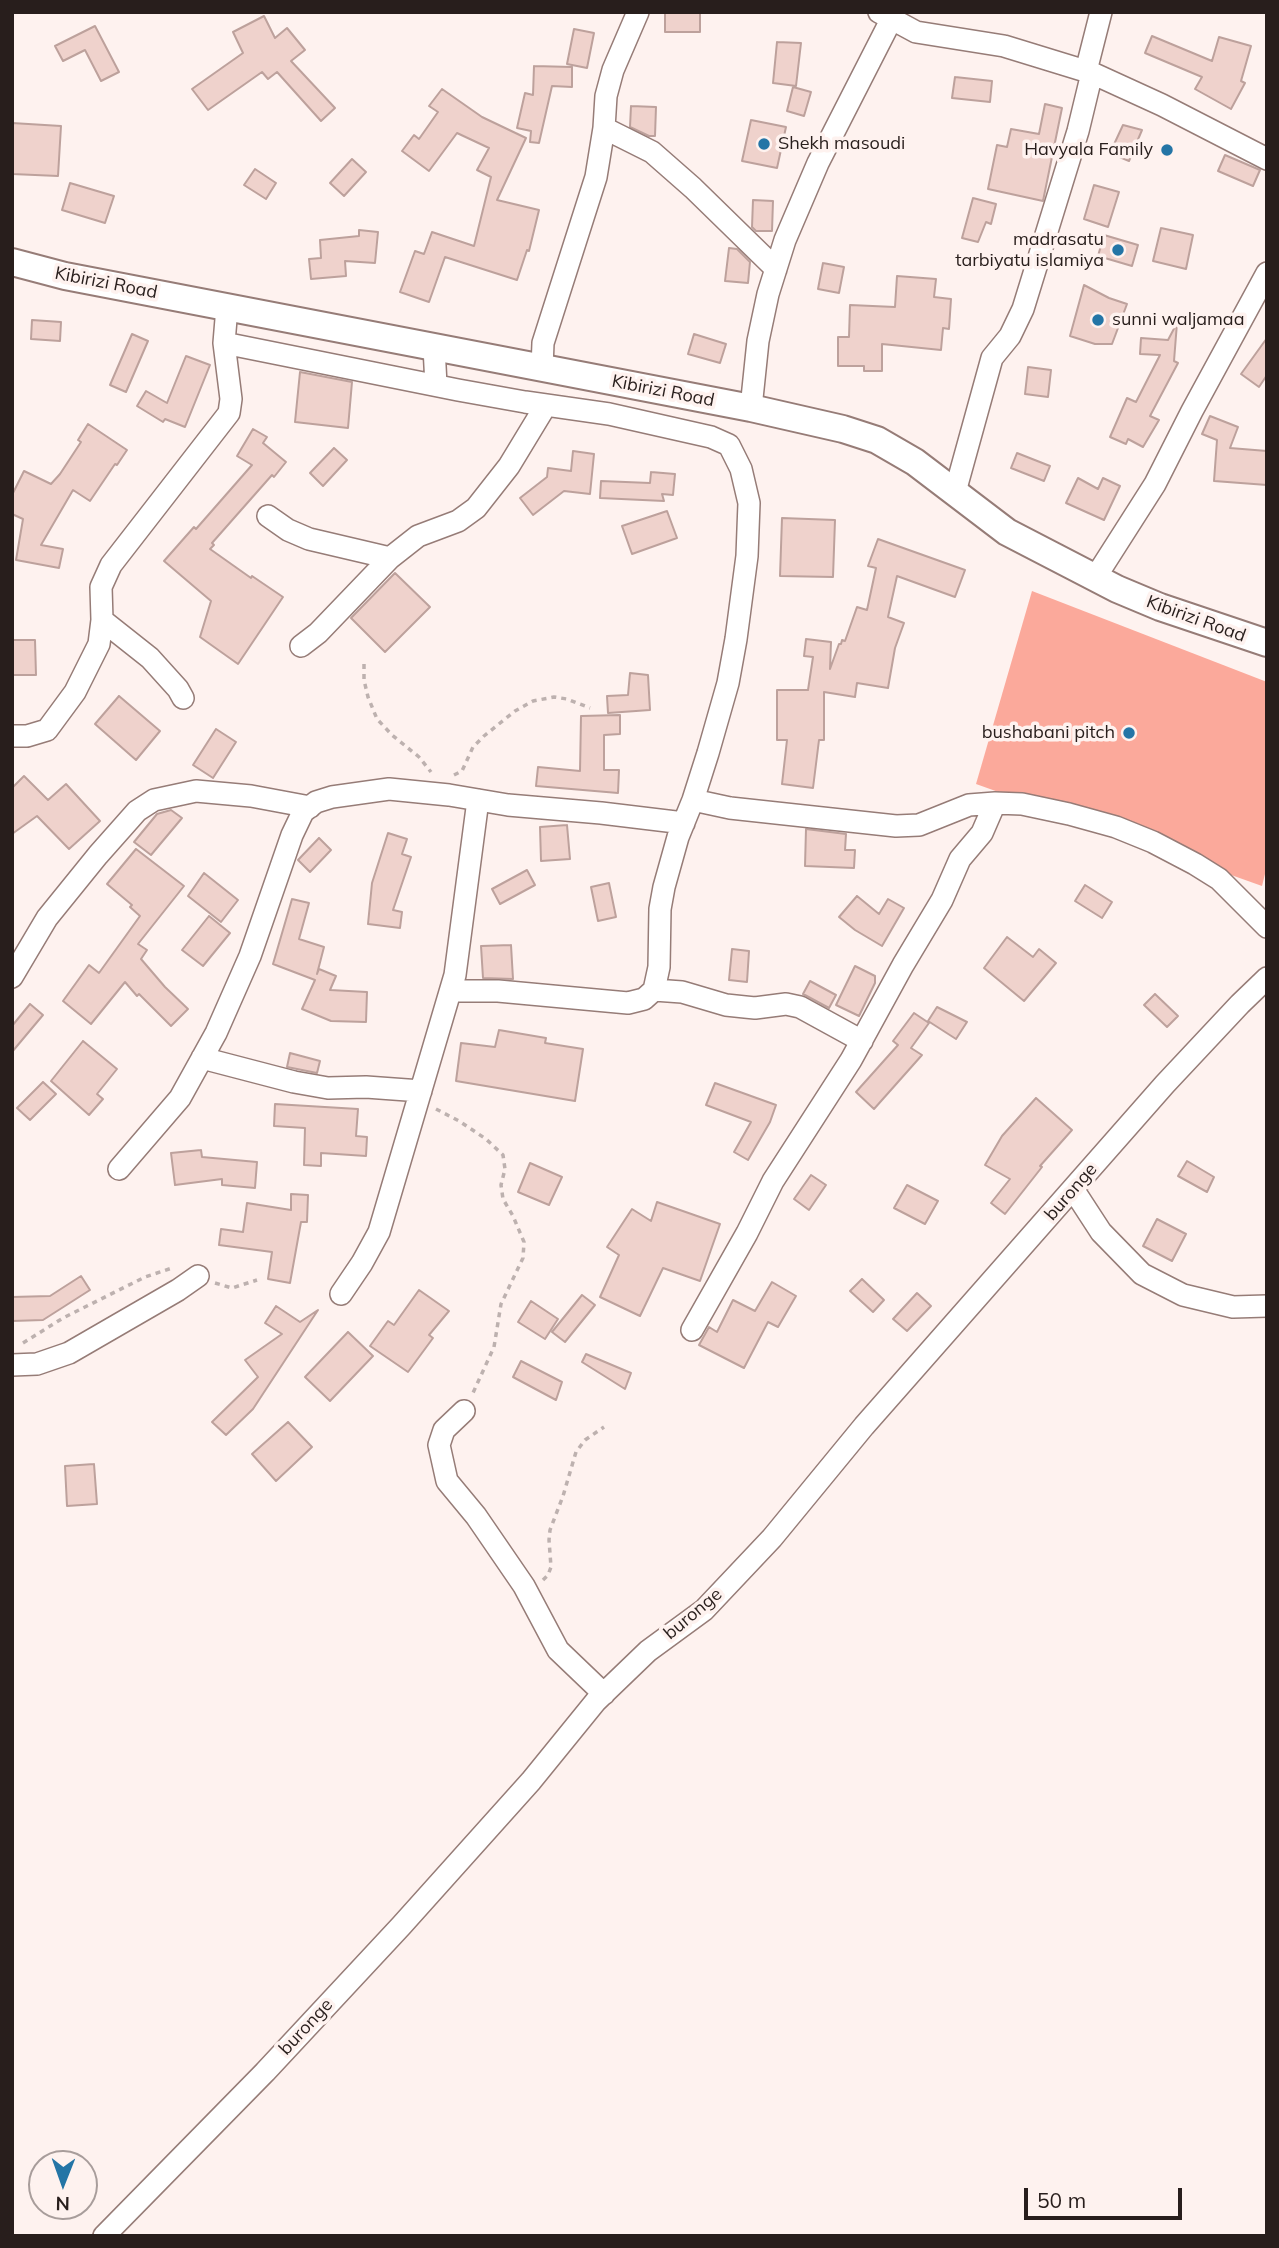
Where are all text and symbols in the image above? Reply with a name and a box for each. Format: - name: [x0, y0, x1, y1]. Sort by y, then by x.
- place label: Shekh masoudi: [778, 133, 905, 155]
- marker: Shekh masoudi: [756, 136, 772, 152]
- place label: Havyala Family: [1024, 139, 1153, 161]
- marker: Havyala Family: [1159, 142, 1175, 158]
- place label: madrasatu tarbiyatu islamiya: [955, 229, 1104, 272]
- marker: madrasatu tarbiyatu islamiya: [1110, 242, 1126, 258]
- street label: Kibirizi Road: [53, 262, 159, 304]
- place label: sunni waljamaa: [1112, 309, 1244, 331]
- marker: sunni waljamaa: [1090, 312, 1106, 328]
- street label: Kibirizi Road: [610, 370, 716, 412]
- street label: Kibirizi Road: [1143, 591, 1249, 647]
- place label: bushabani pitch: [982, 722, 1115, 744]
- marker: bushabani pitch: [1121, 725, 1137, 741]
- street label: buronge: [1040, 1159, 1102, 1225]
- street label: buronge: [660, 1584, 726, 1644]
- street label: buronge: [275, 1994, 337, 2060]
- north arrow: [28, 2150, 98, 2220]
- scale bar: [1027, 2174, 1184, 2218]
- text: 50 m: [1037, 2187, 1086, 2213]
- text: N: [55, 2192, 70, 2216]

